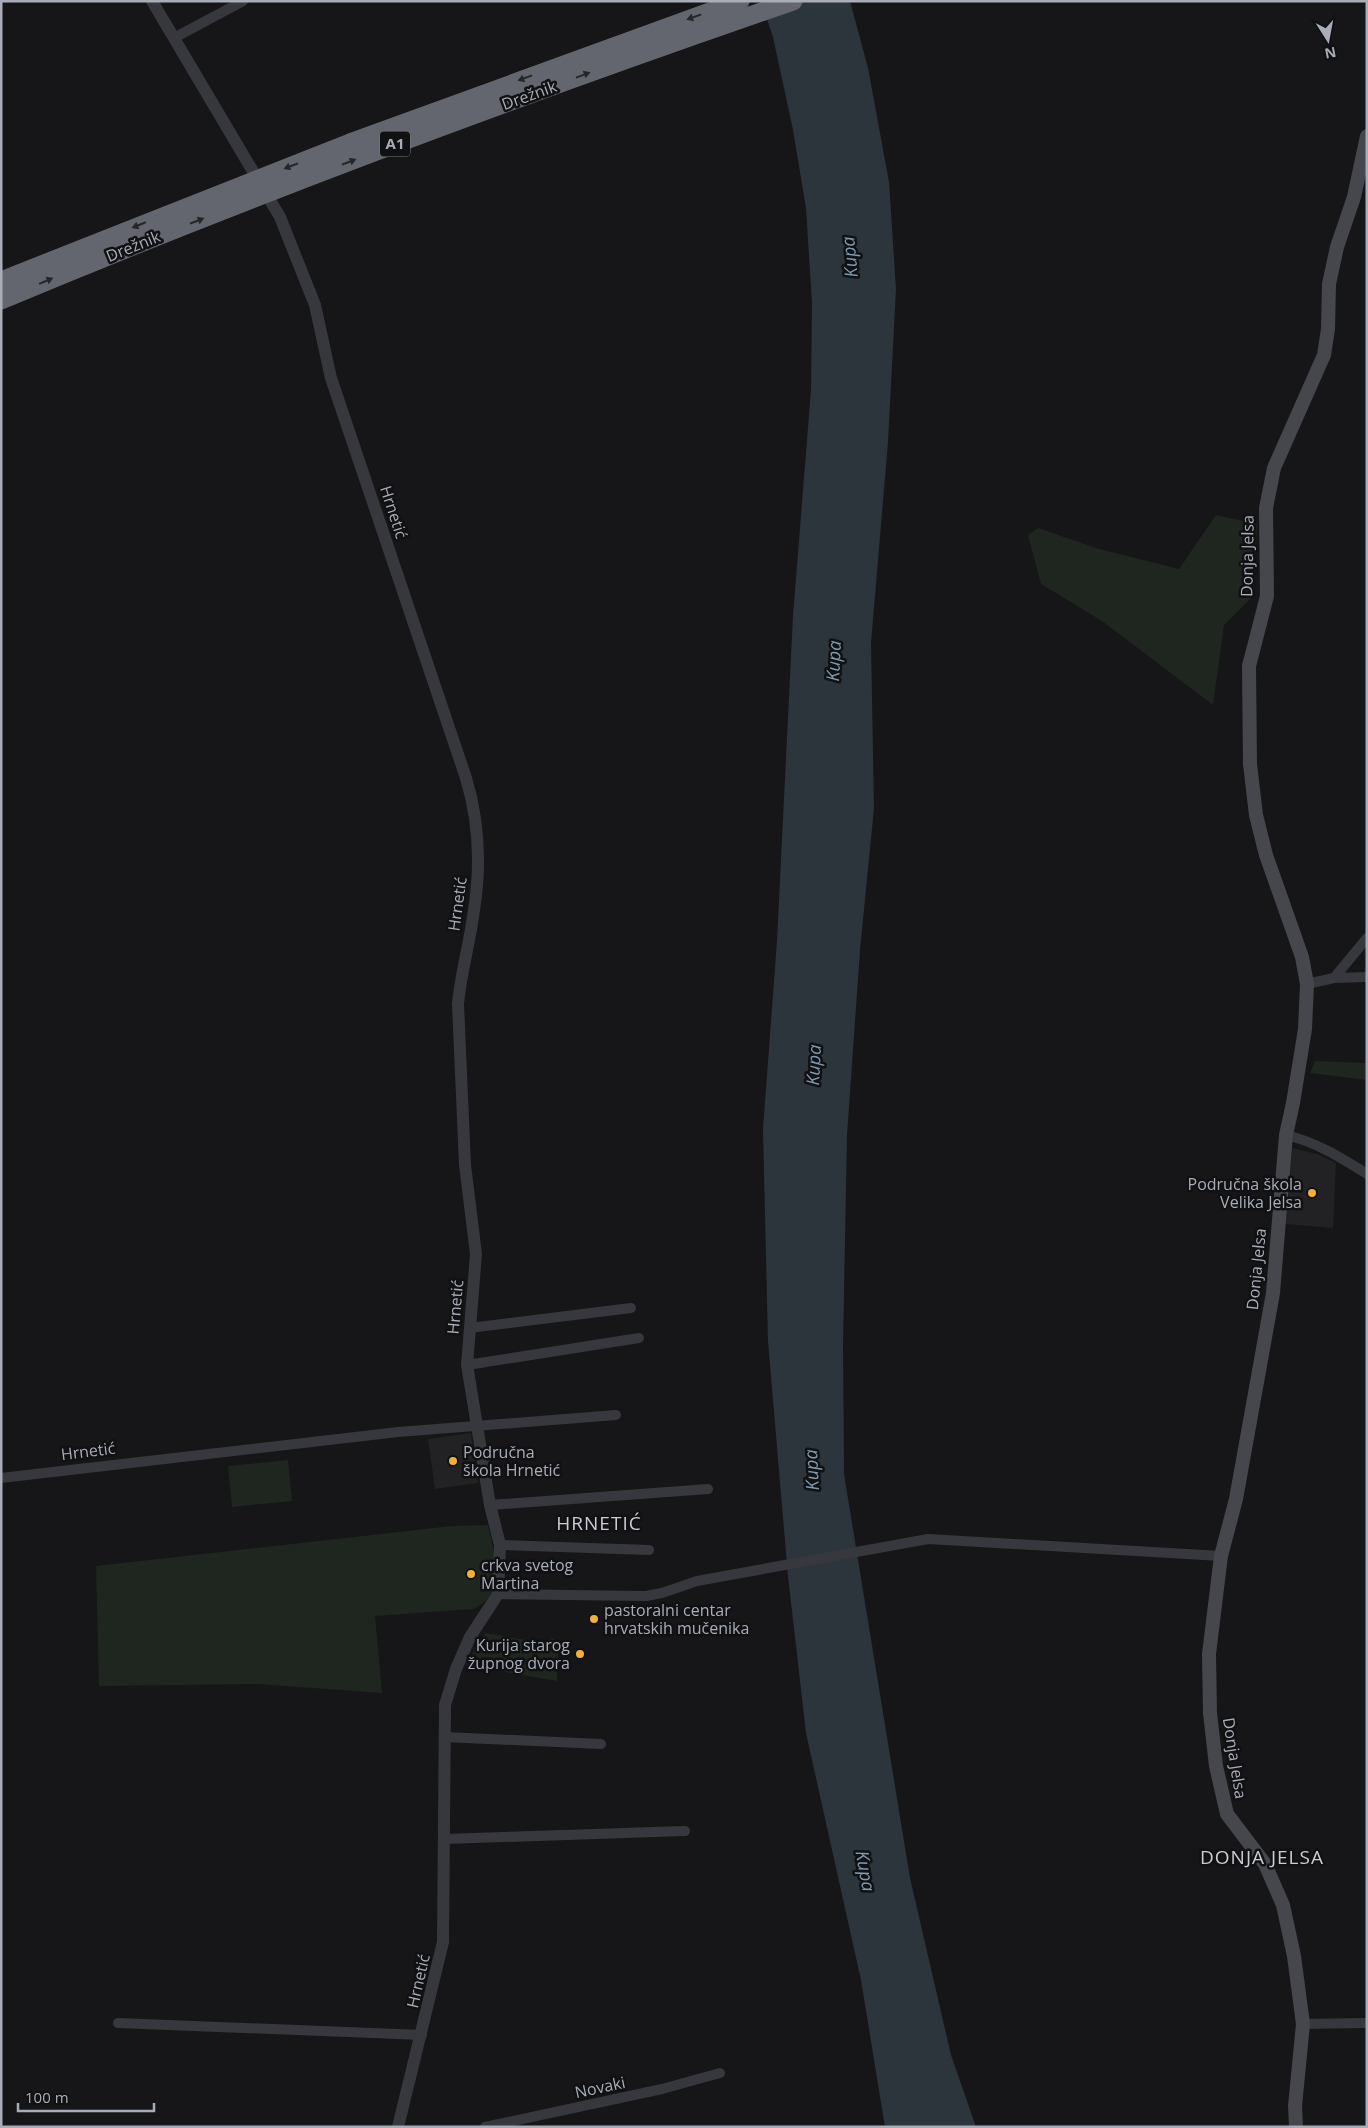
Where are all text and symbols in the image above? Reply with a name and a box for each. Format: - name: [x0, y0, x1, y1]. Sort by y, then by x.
- one-way arrow: [687, 14, 702, 22]
- north arrow: [1303, 15, 1353, 65]
- text: N: [1323, 43, 1338, 64]
- one-way arrow: [576, 71, 591, 79]
- one-way arrow: [517, 74, 532, 82]
- street label: Drežnik: [499, 75, 560, 115]
- road number: A1: [380, 132, 410, 156]
- one-way arrow: [341, 158, 356, 165]
- one-way arrow: [283, 162, 298, 170]
- one-way arrow: [190, 216, 204, 224]
- one-way arrow: [132, 222, 147, 229]
- street label: Drežnik: [103, 225, 164, 267]
- water label: Kupa: [835, 236, 863, 279]
- one-way arrow: [39, 277, 54, 285]
- street label: Hrnetić: [375, 483, 413, 542]
- street label: Donja Jelsa: [1235, 515, 1259, 597]
- water label: Kupa: [820, 640, 846, 682]
- street label: Hrnetić: [442, 875, 472, 933]
- water label: Kupa: [800, 1044, 826, 1086]
- place label: Područna škola Velika Jelsa: [1188, 1173, 1302, 1213]
- marker: Područna škola Velika Jelsa: [1306, 1187, 1318, 1199]
- street label: Donja Jelsa: [1241, 1227, 1271, 1311]
- street label: Hrnetić: [442, 1279, 468, 1335]
- street label: Hrnetić: [60, 1437, 117, 1465]
- place label: Područna škola Hrnetić: [463, 1441, 561, 1481]
- water label: Kupa: [798, 1449, 824, 1491]
- marker: Područna škola Hrnetić: [447, 1455, 459, 1467]
- district label: HRNETIĆ: [556, 1510, 642, 1536]
- place label: crkva svetog Martina: [481, 1554, 574, 1594]
- marker: crkva svetog Martina: [465, 1568, 477, 1580]
- place label: pastoralni centar hrvatskih mučenika: [604, 1599, 749, 1639]
- marker: pastoralni centar hrvatskih mučenika: [588, 1613, 600, 1625]
- place label: Kurija starog župnog dvora: [468, 1634, 570, 1674]
- marker: Kurija starog župnog dvora: [574, 1648, 586, 1660]
- street label: Donja Jelsa: [1218, 1716, 1252, 1800]
- district label: DONJA JELSA: [1200, 1844, 1324, 1870]
- water label: Kupa: [851, 1849, 881, 1893]
- street label: Hrnetić: [401, 1952, 435, 2010]
- street label: Novaki: [573, 2071, 627, 2103]
- scale bar: [18, 2080, 154, 2112]
- text: 100 m: [25, 2087, 69, 2107]

